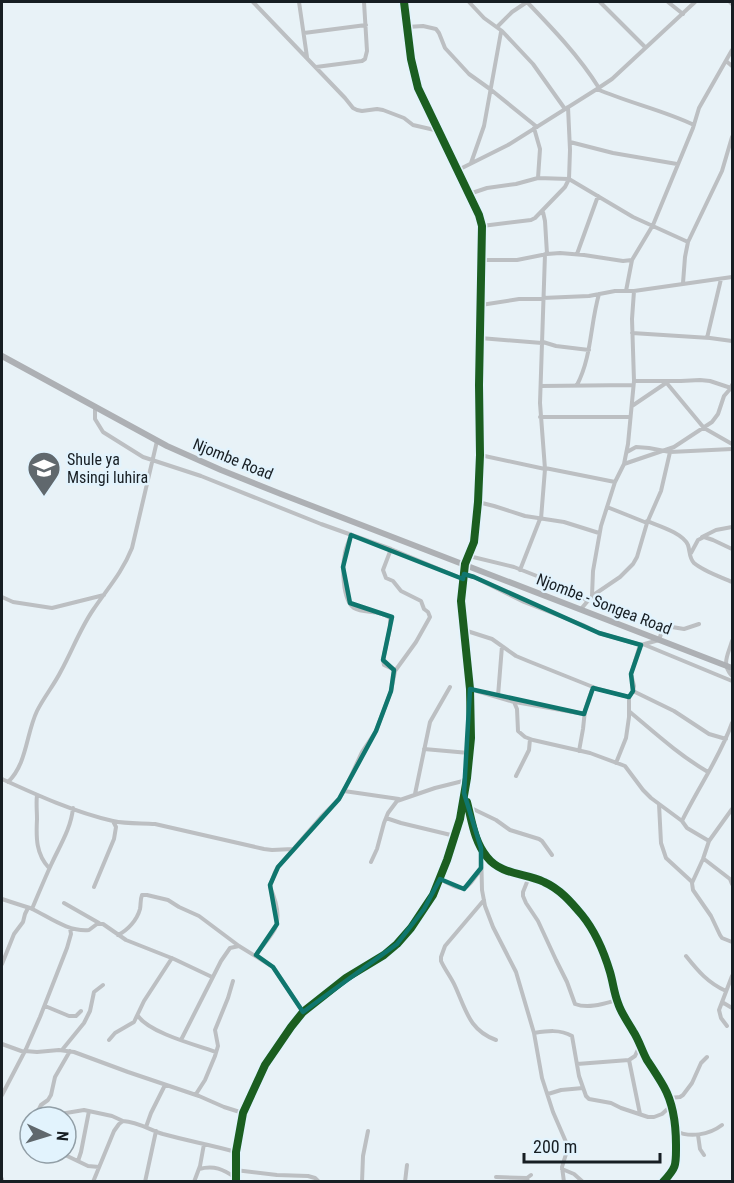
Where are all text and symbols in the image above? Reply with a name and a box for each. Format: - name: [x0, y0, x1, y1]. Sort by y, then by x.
- street label: Njombe Road: [190, 434, 276, 484]
- school or university icon: Shule ya Msingi luhira: [26, 450, 62, 497]
- place label: Shule ya Msingi luhira: [67, 450, 148, 487]
- street label: Njombe - Songea Road: [534, 569, 674, 639]
- north arrow: [18, 1105, 78, 1165]
- scale bar: [524, 1126, 660, 1164]
- text: N: [53, 1130, 72, 1142]
- text: 200 m: [533, 1136, 577, 1157]

